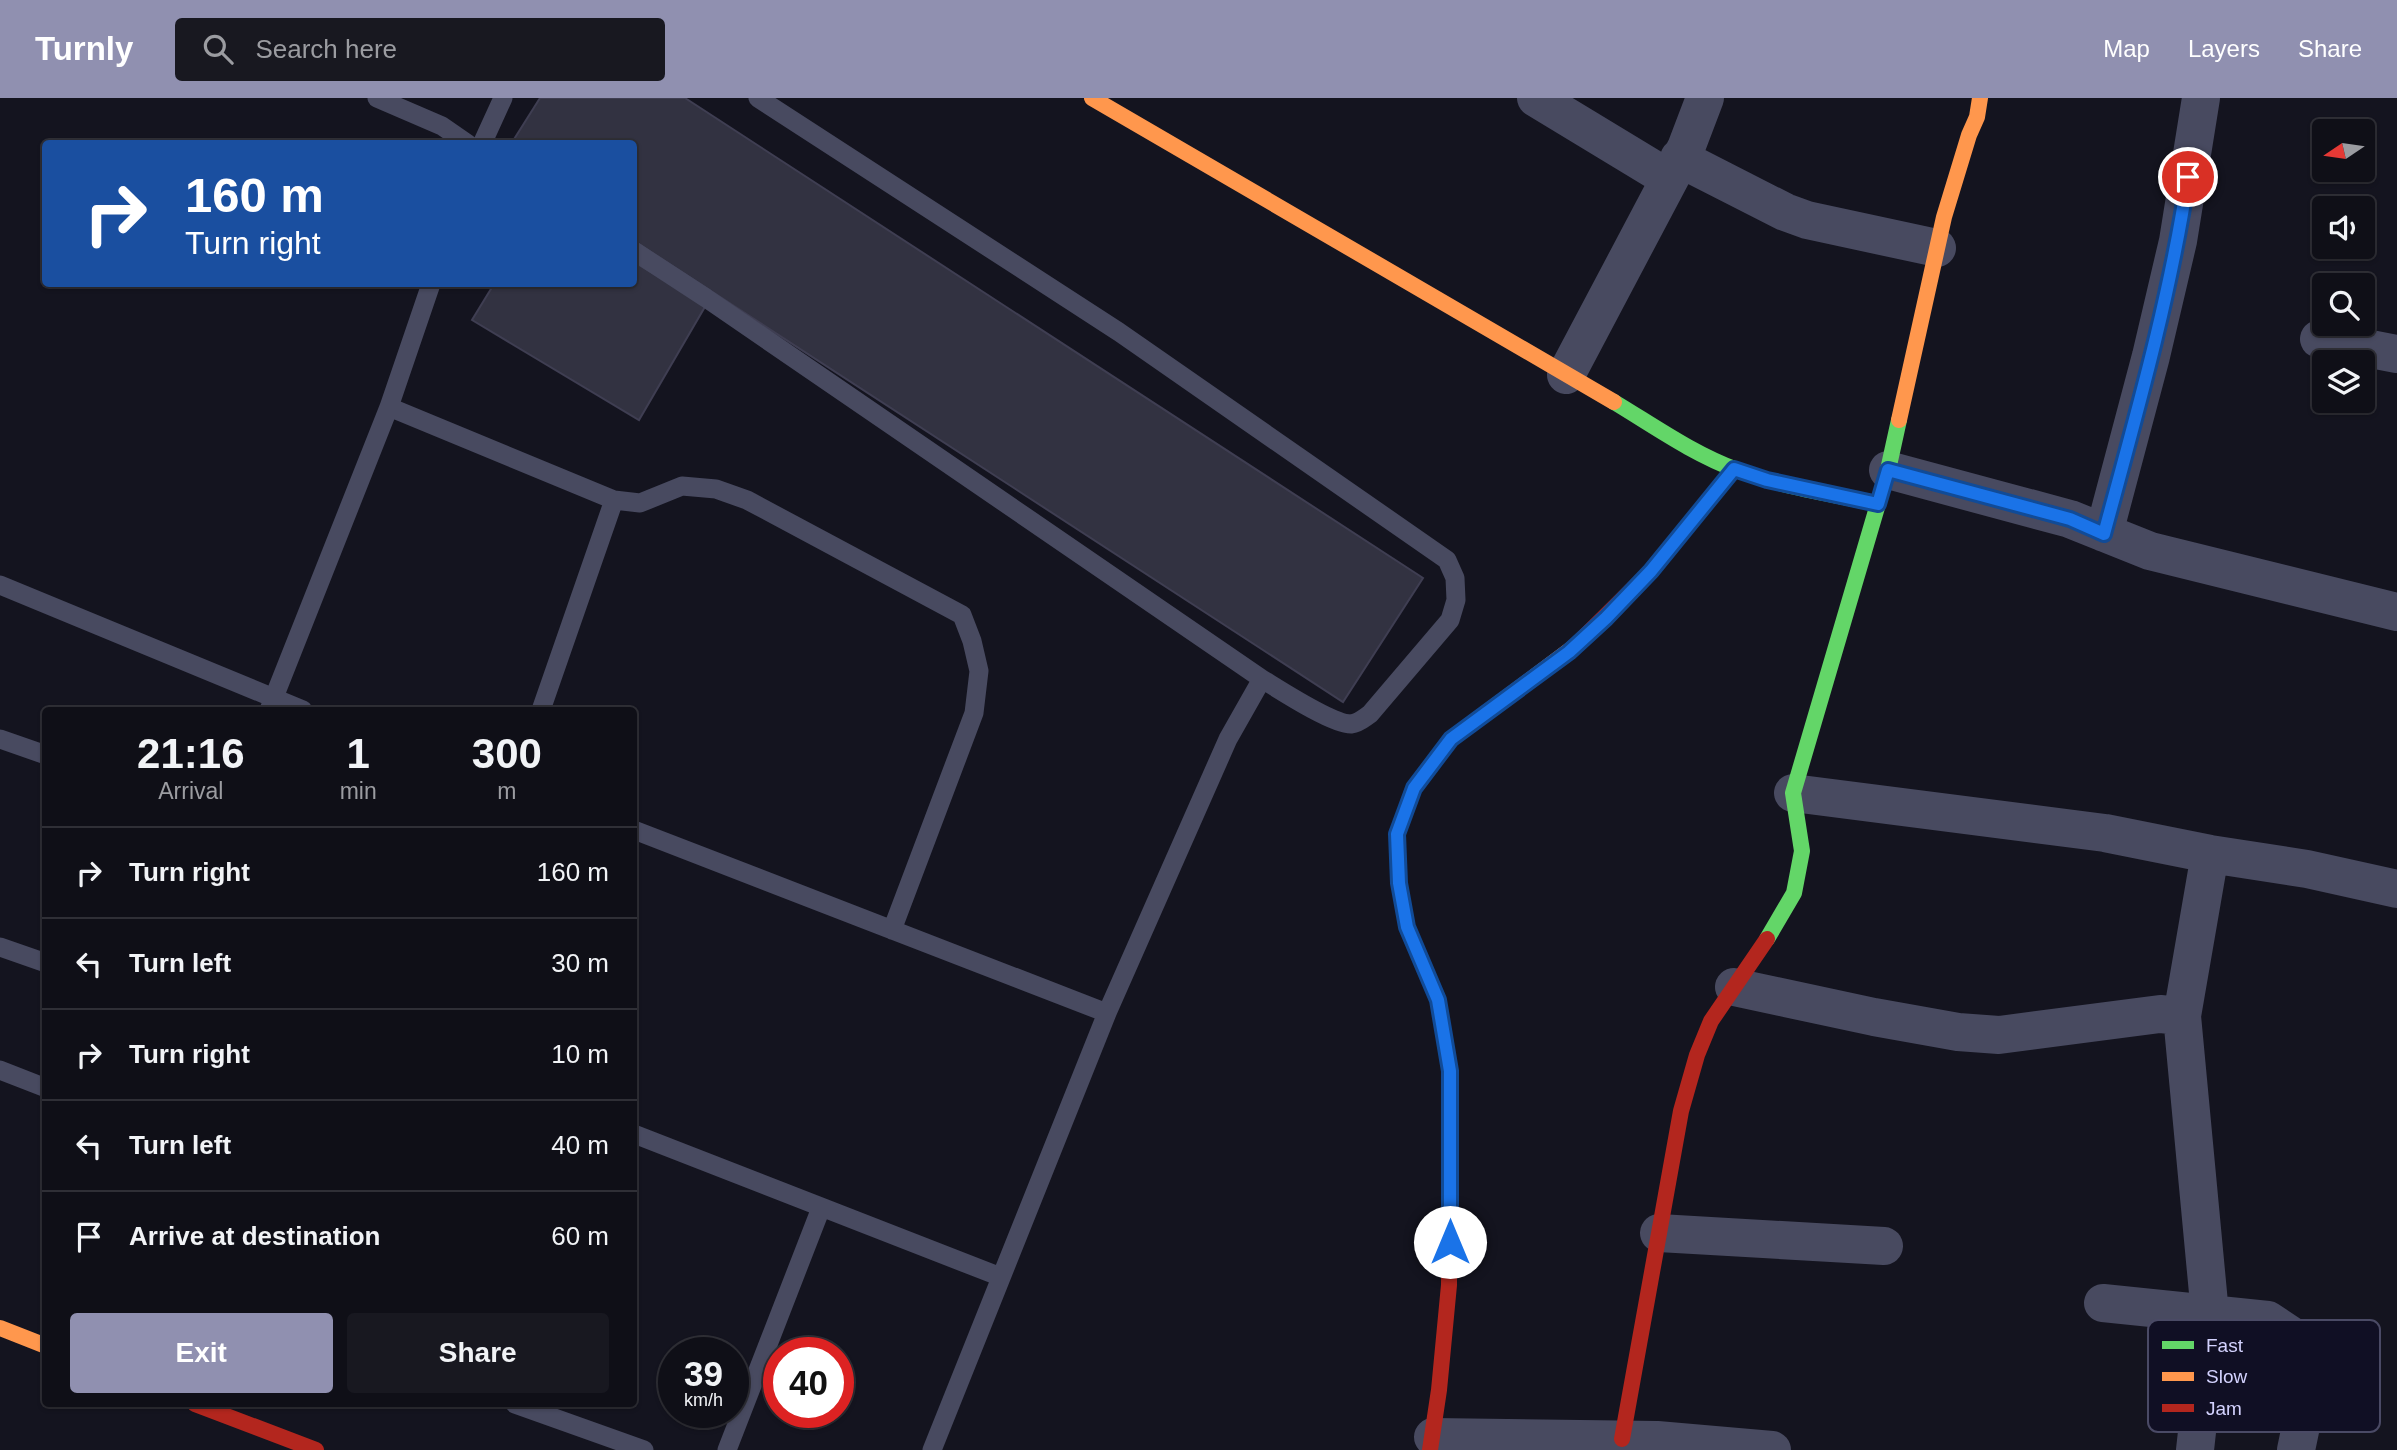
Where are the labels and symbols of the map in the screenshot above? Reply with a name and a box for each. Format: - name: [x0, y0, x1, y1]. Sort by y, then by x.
- north arrow: [2312, 119, 2375, 182]
- pin: [2158, 147, 2218, 207]
- position arrow: [1413, 1205, 1487, 1279]
- legend: [2148, 1320, 2380, 1432]
- text: Fast: [2206, 1335, 2244, 1356]
- speed limit sign: 40: [763, 1337, 854, 1428]
- text: Slow: [2206, 1366, 2247, 1387]
- text: Jam: [2206, 1398, 2242, 1419]

